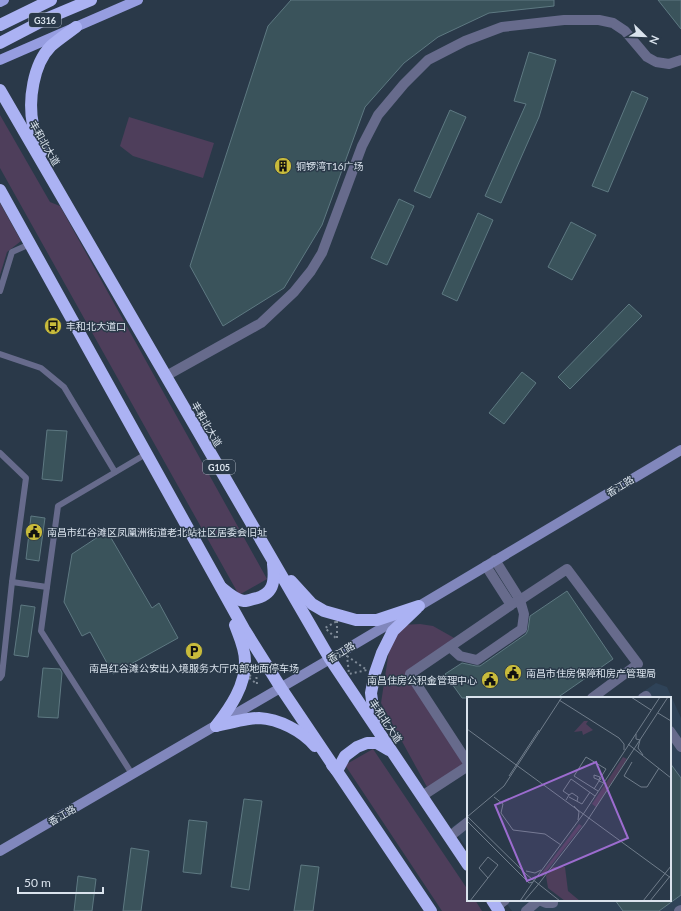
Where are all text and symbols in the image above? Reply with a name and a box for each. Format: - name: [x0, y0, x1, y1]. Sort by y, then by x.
- road number: G316: [29, 13, 61, 27]
- north arrow: [625, 16, 665, 56]
- text: N: [647, 34, 662, 47]
- street label: 丰和北大道: [27, 118, 63, 168]
- building icon: 铜锣湾T16广场: [273, 156, 293, 176]
- place label: 铜锣湾T16广场: [296, 160, 364, 172]
- bus stop icon: 丰和北大道口: [43, 316, 63, 336]
- place label: 丰和北大道口: [66, 320, 126, 332]
- street label: 丰和北大道: [189, 399, 225, 449]
- road number: G105: [203, 460, 235, 474]
- street label: 香江路: [604, 473, 636, 499]
- public building icon: 南昌市红谷滩区凤凰洲街道老北站社区居委会旧址: [24, 522, 44, 542]
- place label: 南昌市红谷滩区凤凰洲街道老北站社区居委会旧址: [47, 526, 267, 538]
- street label: 香江路: [325, 639, 357, 665]
- parking icon: 南昌红谷滩公安出入境服务大厅内部地面停车场: [184, 641, 204, 661]
- place label: 南昌红谷滩公安出入境服务大厅内部地面停车场: [89, 662, 299, 674]
- public building icon: 南昌市住房保障和房产管理局: [503, 663, 523, 683]
- place label: 南昌市住房保障和房产管理局: [526, 667, 656, 679]
- public building icon: 南昌住房公积金管理中心: [480, 670, 500, 690]
- place label: 南昌住房公积金管理中心: [367, 674, 477, 686]
- street label: 丰和北大道: [367, 697, 405, 745]
- inset map: [467, 697, 671, 901]
- street label: 香江路: [46, 802, 78, 828]
- scale bar: [18, 869, 103, 895]
- text: 50 m: [24, 875, 51, 890]

